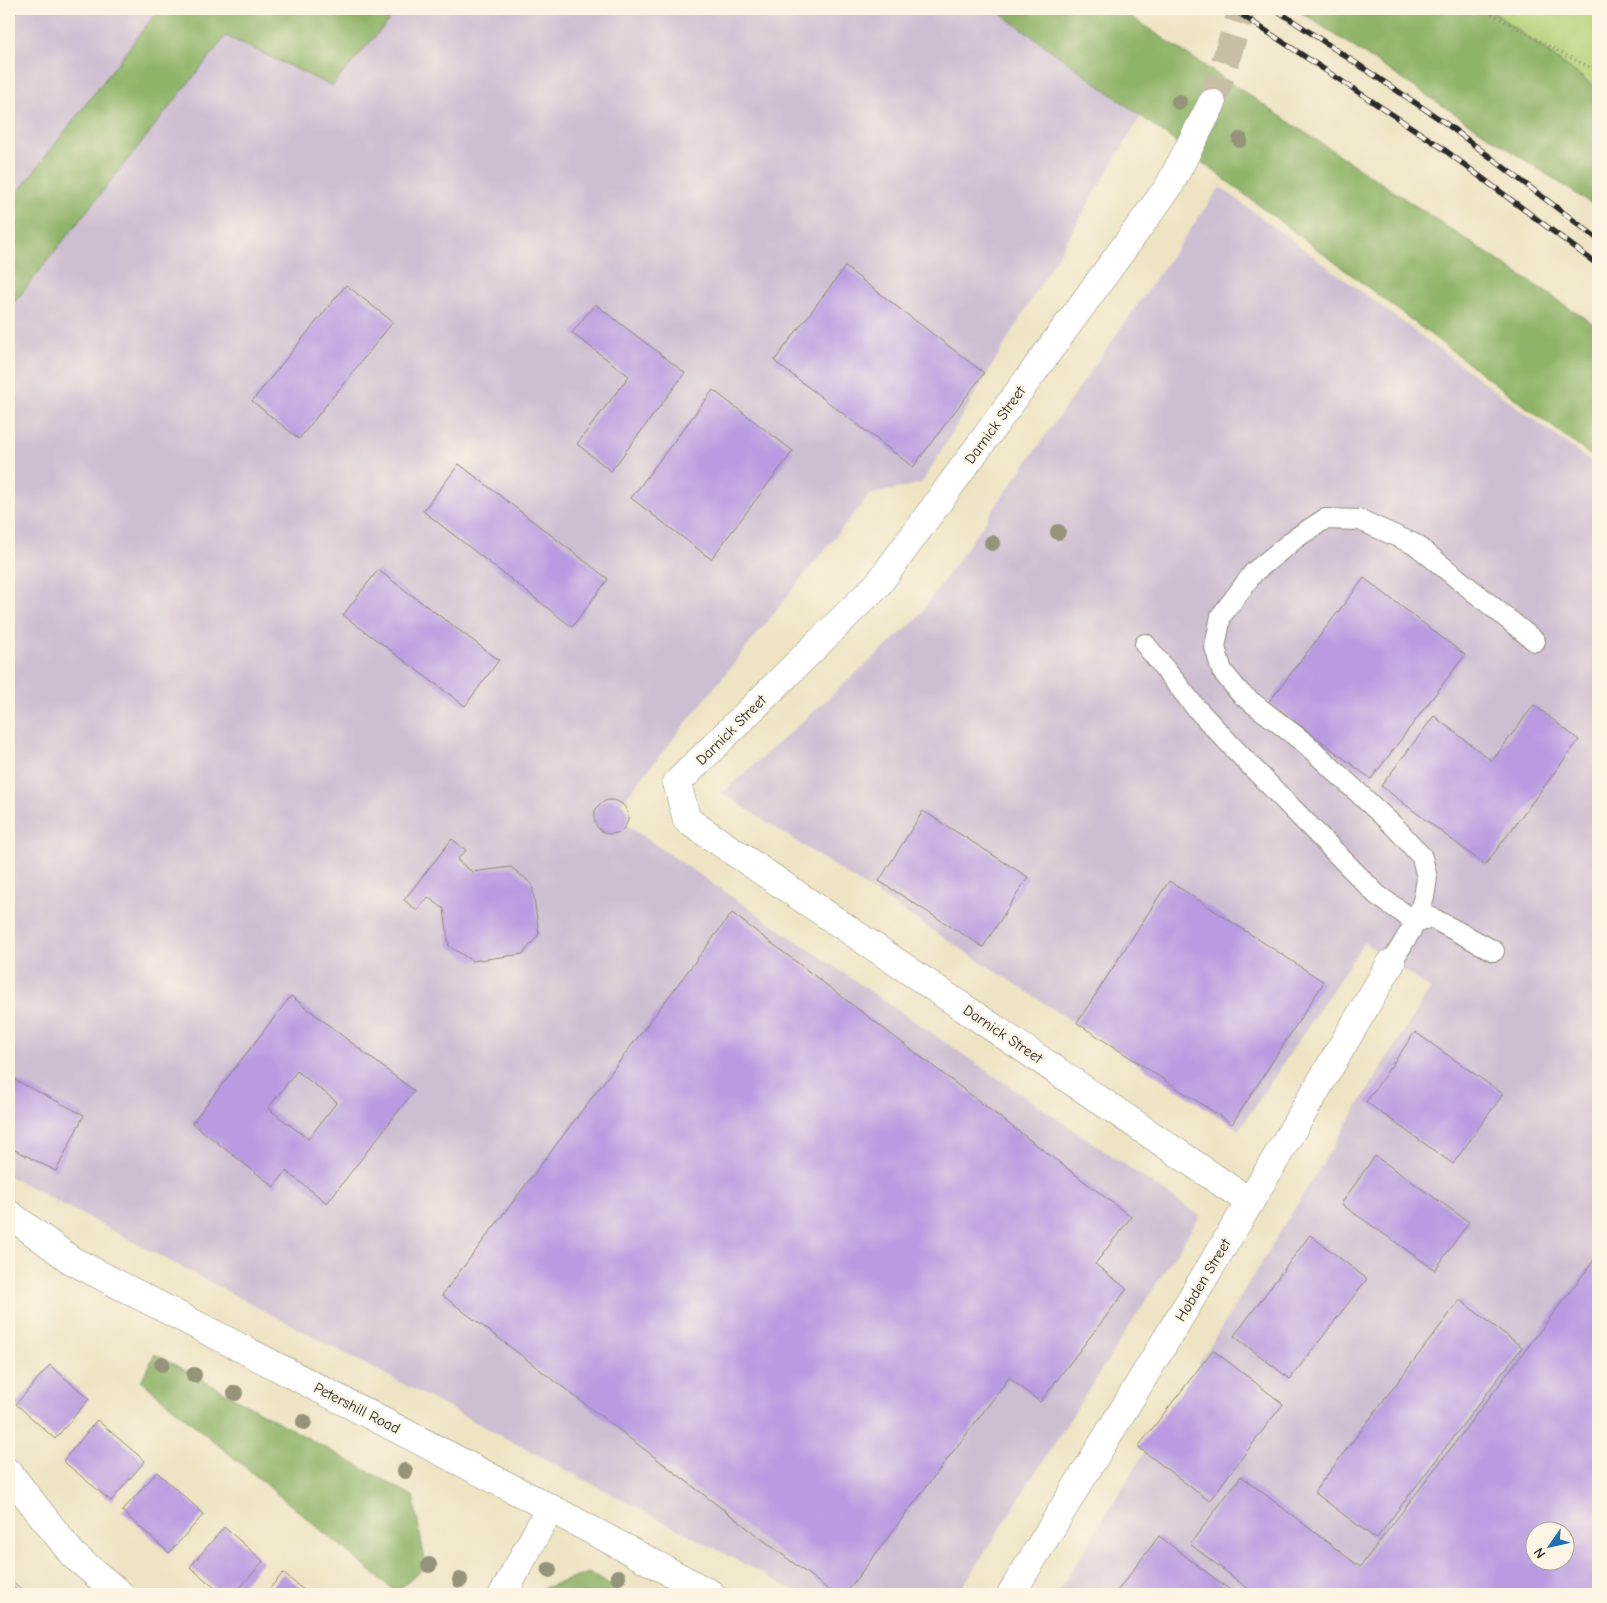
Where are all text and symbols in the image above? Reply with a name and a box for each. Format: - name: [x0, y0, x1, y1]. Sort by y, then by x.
- street label: Darnick Street: [961, 382, 1030, 467]
- street label: Darnick Street: [692, 691, 770, 769]
- street label: Darnick Street: [960, 1001, 1047, 1068]
- street label: Hobden Street: [1171, 1235, 1235, 1325]
- street label: Petershill Road: [311, 1379, 403, 1437]
- north arrow: [1524, 1520, 1574, 1570]
- text: N: [1530, 1544, 1549, 1562]

